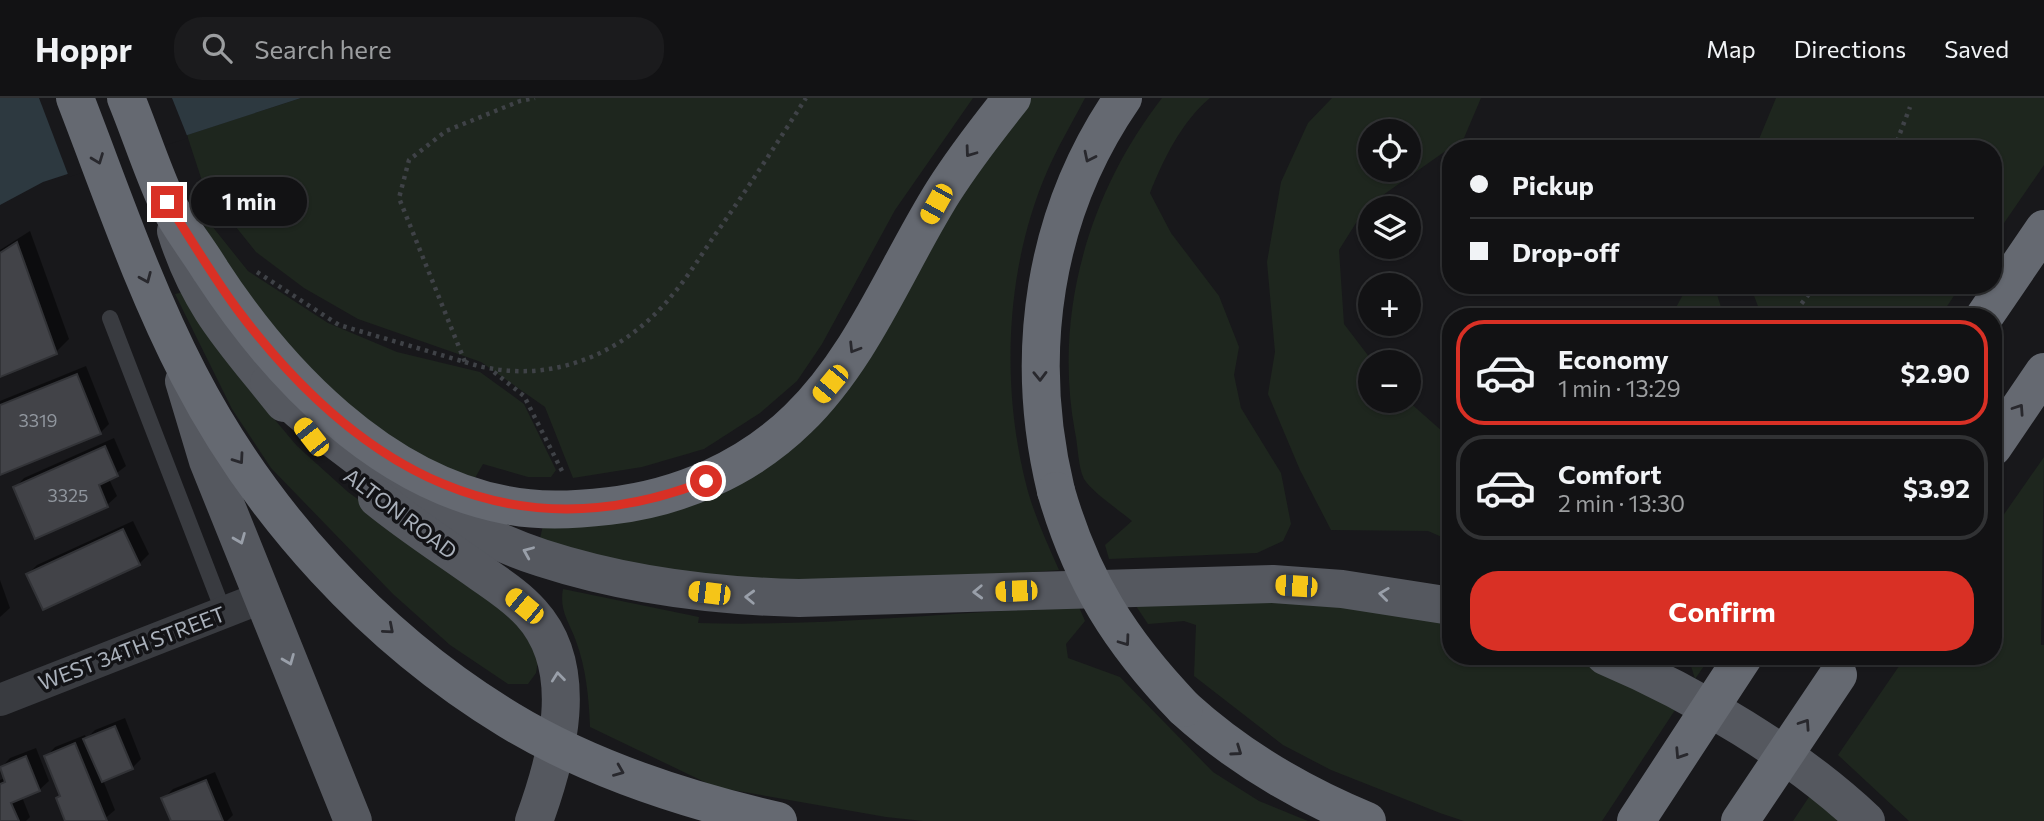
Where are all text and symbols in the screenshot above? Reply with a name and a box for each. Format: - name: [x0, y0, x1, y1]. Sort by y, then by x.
- search box: [174, 17, 664, 80]
- text: Hoppr: [35, 28, 132, 69]
- icon: search: [198, 29, 236, 67]
- text: Search here: [254, 33, 392, 64]
- text: Map: [1706, 34, 1756, 63]
- text: Directions: [1794, 34, 1906, 63]
- text: Saved: [1944, 34, 2009, 63]
- map controls: [1358, 119, 1421, 413]
- button: locate: [1358, 119, 1421, 182]
- one-way arrow: [966, 144, 979, 157]
- one-way arrow: [1084, 150, 1098, 162]
- one-way arrow: [90, 152, 104, 164]
- text: Pickup: [1512, 169, 1594, 200]
- callout: 1 min: [192, 178, 307, 226]
- car: [917, 181, 956, 227]
- route end: [151, 186, 183, 218]
- text: 1 min: [222, 187, 276, 215]
- button: layers: [1358, 196, 1421, 259]
- text: Drop-off: [1512, 236, 1619, 267]
- one-way arrow: [137, 271, 151, 283]
- button: +: [1358, 273, 1421, 336]
- one-way arrow: [850, 340, 863, 353]
- icon: car: [1474, 341, 1537, 404]
- text: Economy: [1558, 343, 1669, 374]
- button: −: [1358, 350, 1421, 413]
- text: $2.90: [1900, 357, 1970, 388]
- car: [809, 361, 852, 407]
- one-way arrow: [1032, 371, 1047, 382]
- text: 1 min · 13:29: [1558, 374, 1681, 402]
- one-way arrow: [2011, 404, 2024, 417]
- house number: 3319: [18, 409, 58, 431]
- car: [290, 414, 333, 460]
- one-way arrow: [231, 451, 243, 464]
- icon: car: [1474, 456, 1537, 519]
- text: Comfort: [1558, 458, 1661, 489]
- street label: ALTON ROAD: [340, 462, 462, 563]
- route start: [690, 465, 722, 497]
- text: $3.92: [1903, 472, 1970, 503]
- house number: 3325: [48, 484, 88, 506]
- text: 2 min · 13:30: [1558, 489, 1685, 517]
- one-way arrow: [231, 533, 245, 545]
- one-way arrow: [523, 546, 535, 560]
- button: Confirm: [1470, 571, 1974, 651]
- car: [1275, 574, 1318, 598]
- car: [687, 580, 732, 606]
- car: [995, 580, 1038, 602]
- car: [502, 584, 547, 628]
- one-way arrow: [972, 585, 983, 600]
- one-way arrow: [1378, 587, 1389, 602]
- one-way arrow: [744, 589, 755, 604]
- street label: WEST 34TH STREET: [34, 600, 229, 695]
- one-way arrow: [381, 621, 394, 633]
- one-way arrow: [1117, 633, 1129, 646]
- one-way arrow: [281, 653, 295, 665]
- one-way arrow: [551, 671, 566, 682]
- one-way arrow: [1797, 719, 1810, 732]
- one-way arrow: [1229, 743, 1242, 755]
- one-way arrow: [1675, 746, 1688, 759]
- one-way arrow: [613, 763, 625, 777]

